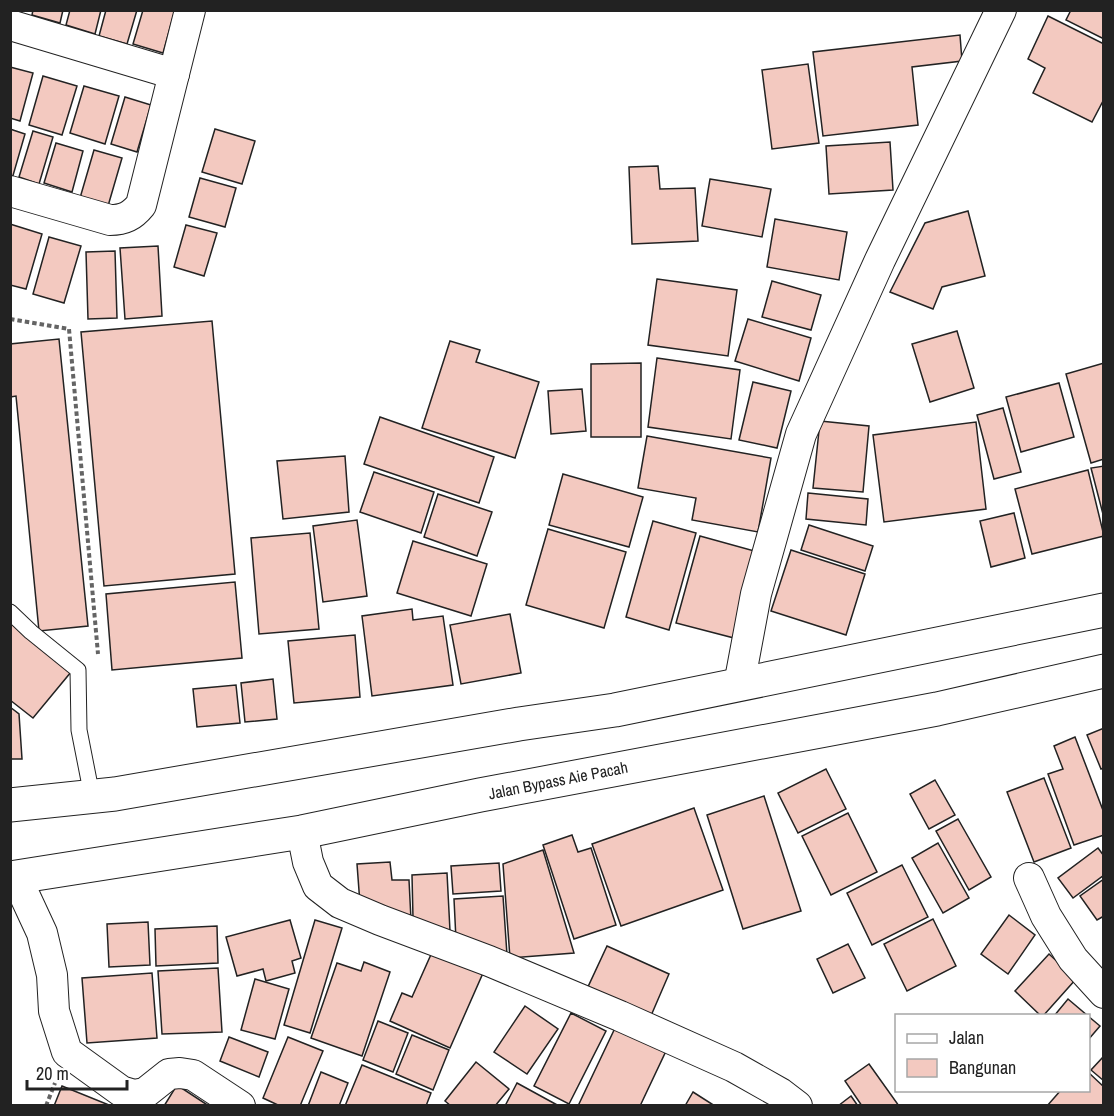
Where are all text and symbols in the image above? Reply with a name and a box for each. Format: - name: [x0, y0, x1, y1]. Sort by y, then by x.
- street label: Jalan Bypass Aie Pacah: [486, 756, 630, 804]
- legend: [895, 1014, 1090, 1092]
- text: Jalan: [949, 1025, 984, 1050]
- scale bar: [27, 1053, 128, 1091]
- text: Bangunan: [949, 1055, 1016, 1080]
- text: 20 m: [36, 1061, 69, 1086]

